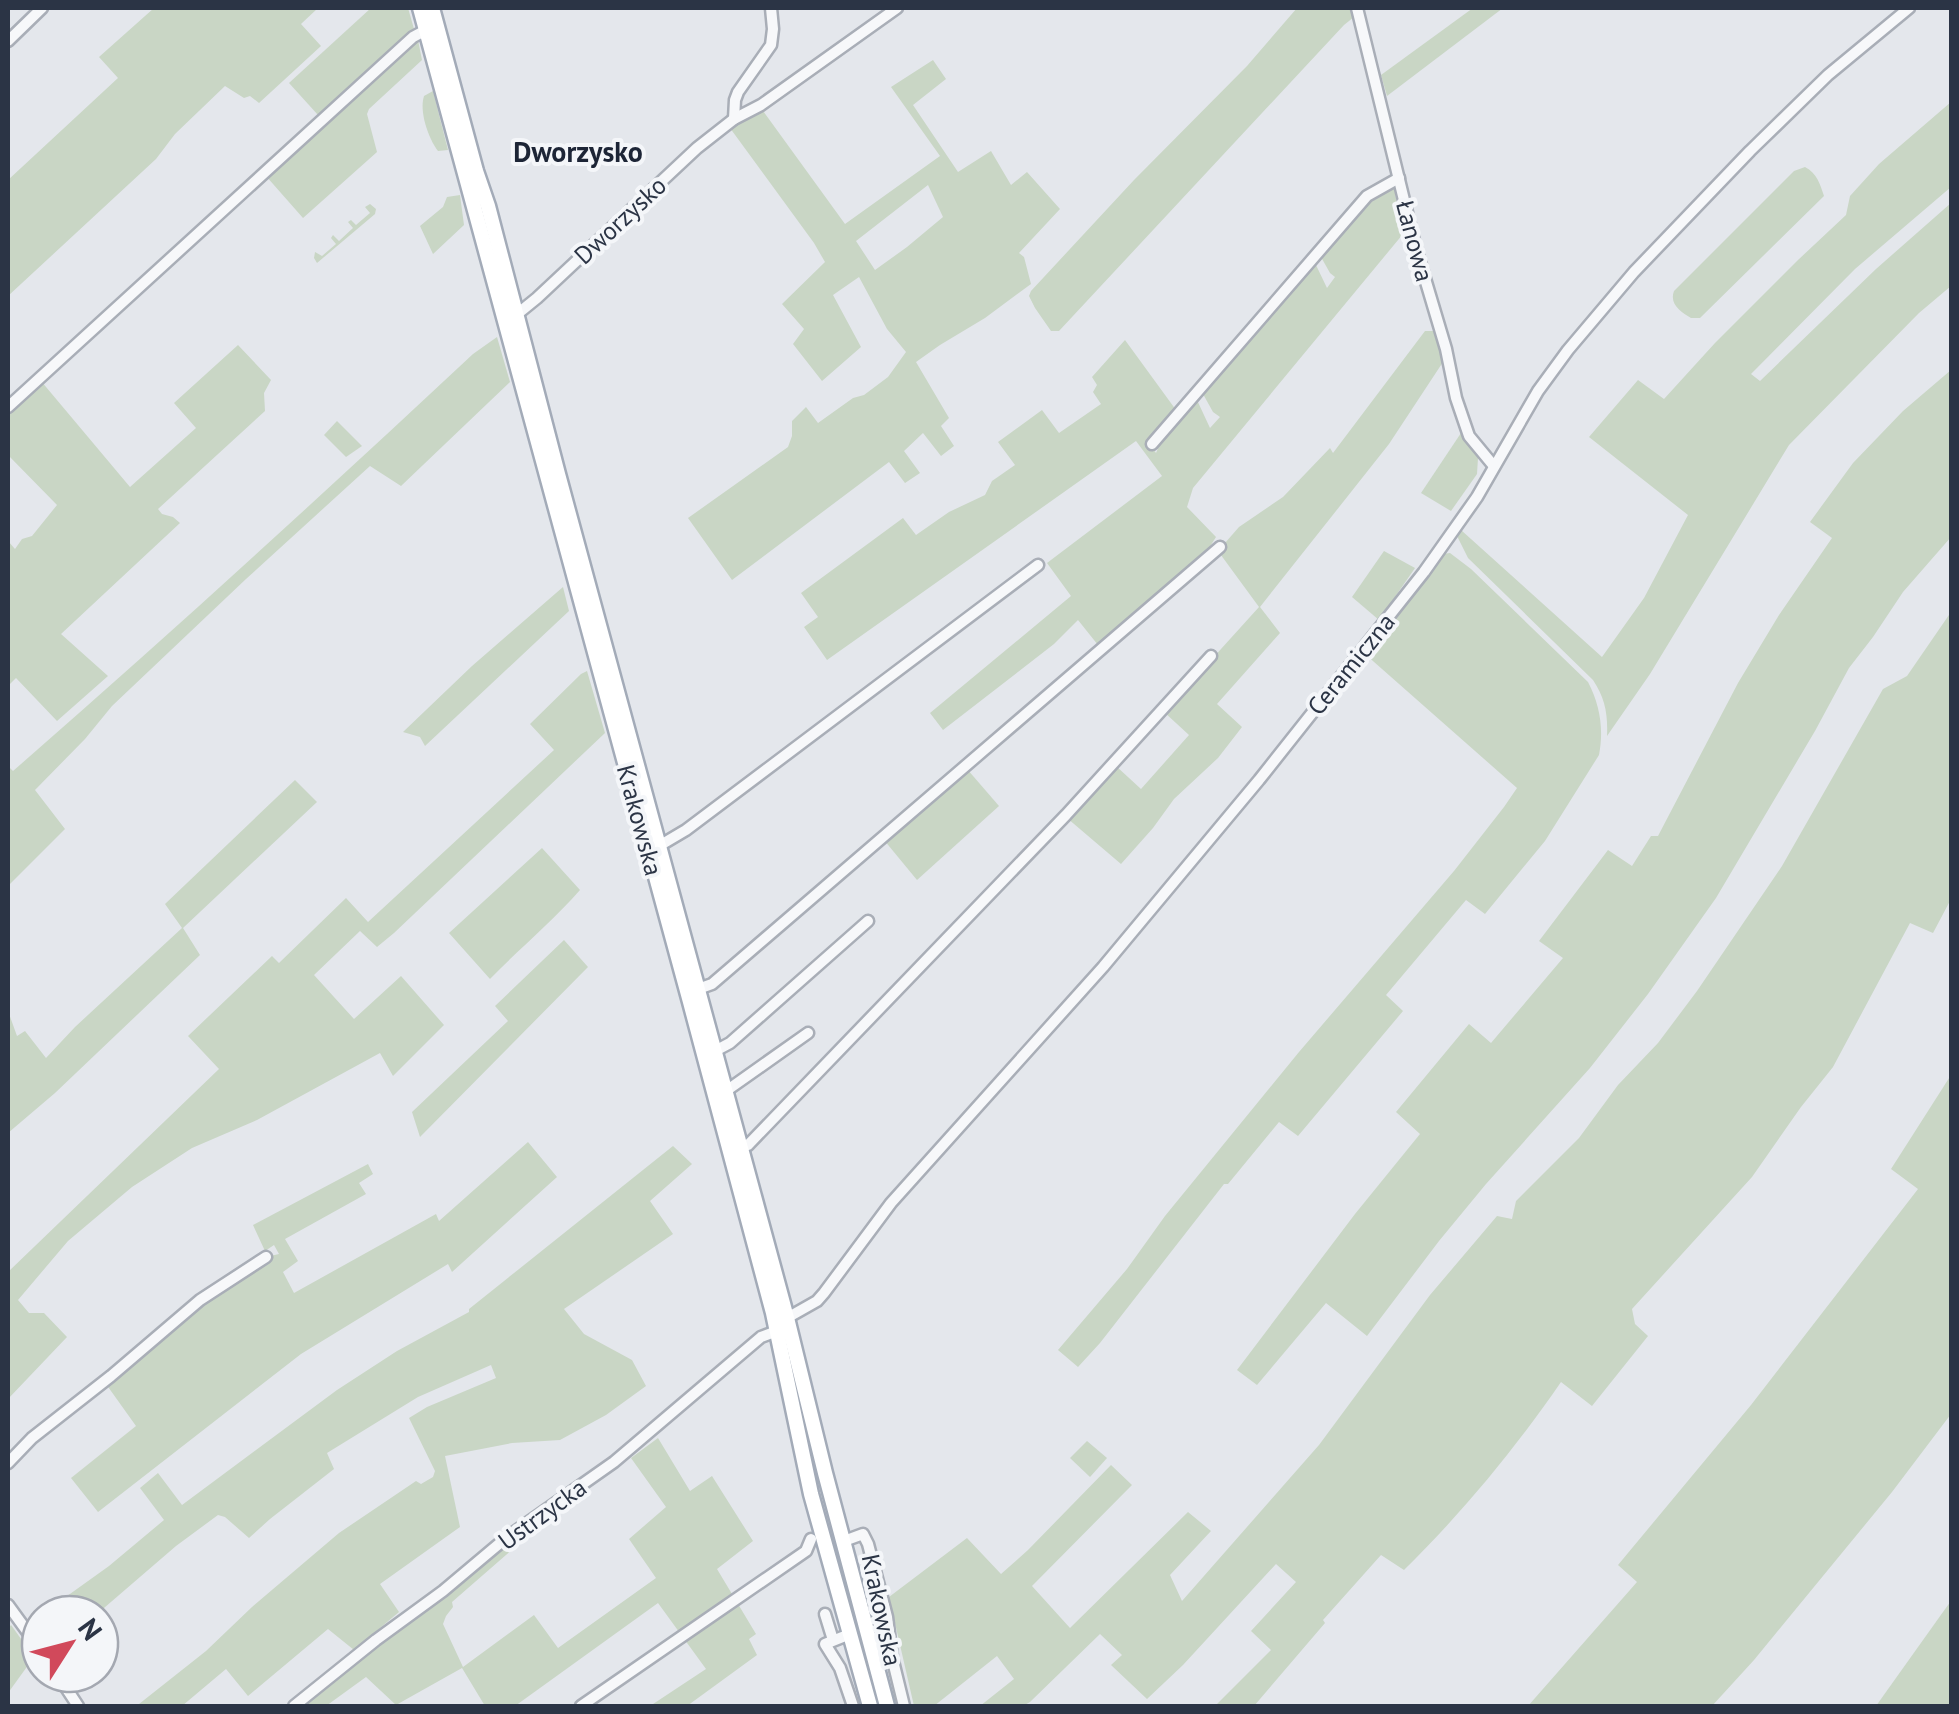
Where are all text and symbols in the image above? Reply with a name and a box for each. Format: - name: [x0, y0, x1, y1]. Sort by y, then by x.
- district label: Dworzysko: [513, 133, 643, 170]
- street label: Dworzysko: [567, 169, 673, 271]
- street label: Łanowa: [1389, 197, 1441, 285]
- street label: Ceramiczna: [1300, 606, 1402, 722]
- street label: Krakowska: [610, 761, 670, 879]
- street label: Ustrzycka: [491, 1471, 593, 1557]
- street label: Krakowska: [855, 1551, 909, 1669]
- north arrow: [20, 1594, 120, 1694]
- text: N: [70, 1611, 111, 1647]

